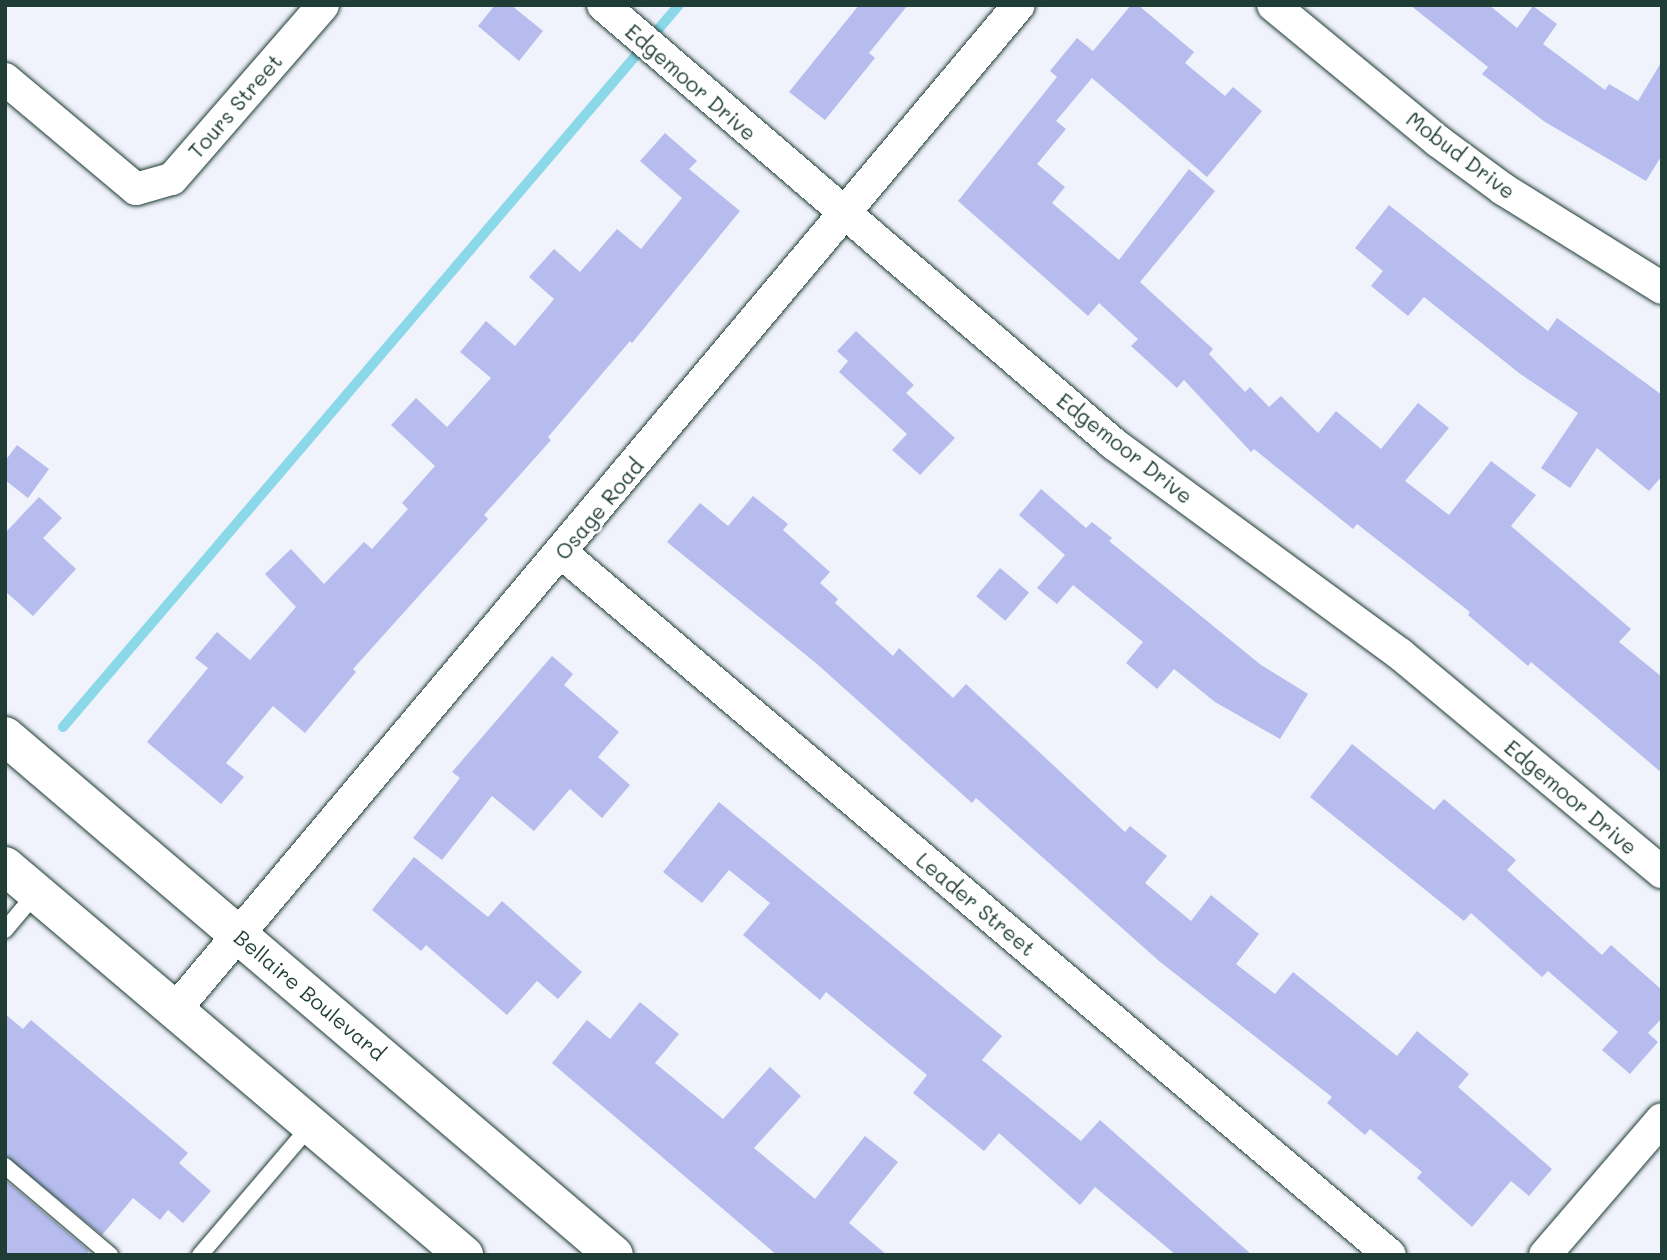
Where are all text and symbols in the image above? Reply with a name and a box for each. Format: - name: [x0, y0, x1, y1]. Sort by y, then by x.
- street label: Edgemoor Drive: [620, 18, 762, 146]
- street label: Tours Street: [183, 49, 287, 163]
- street label: Mobud Drive: [1402, 106, 1520, 204]
- street label: Edgemoor Drive: [1052, 387, 1198, 509]
- street label: Osage Road: [549, 453, 649, 565]
- street label: Edgemoor Drive: [1500, 734, 1642, 860]
- street label: Leader Street: [911, 847, 1041, 961]
- street label: Bellaire Boulevard: [229, 924, 391, 1066]

